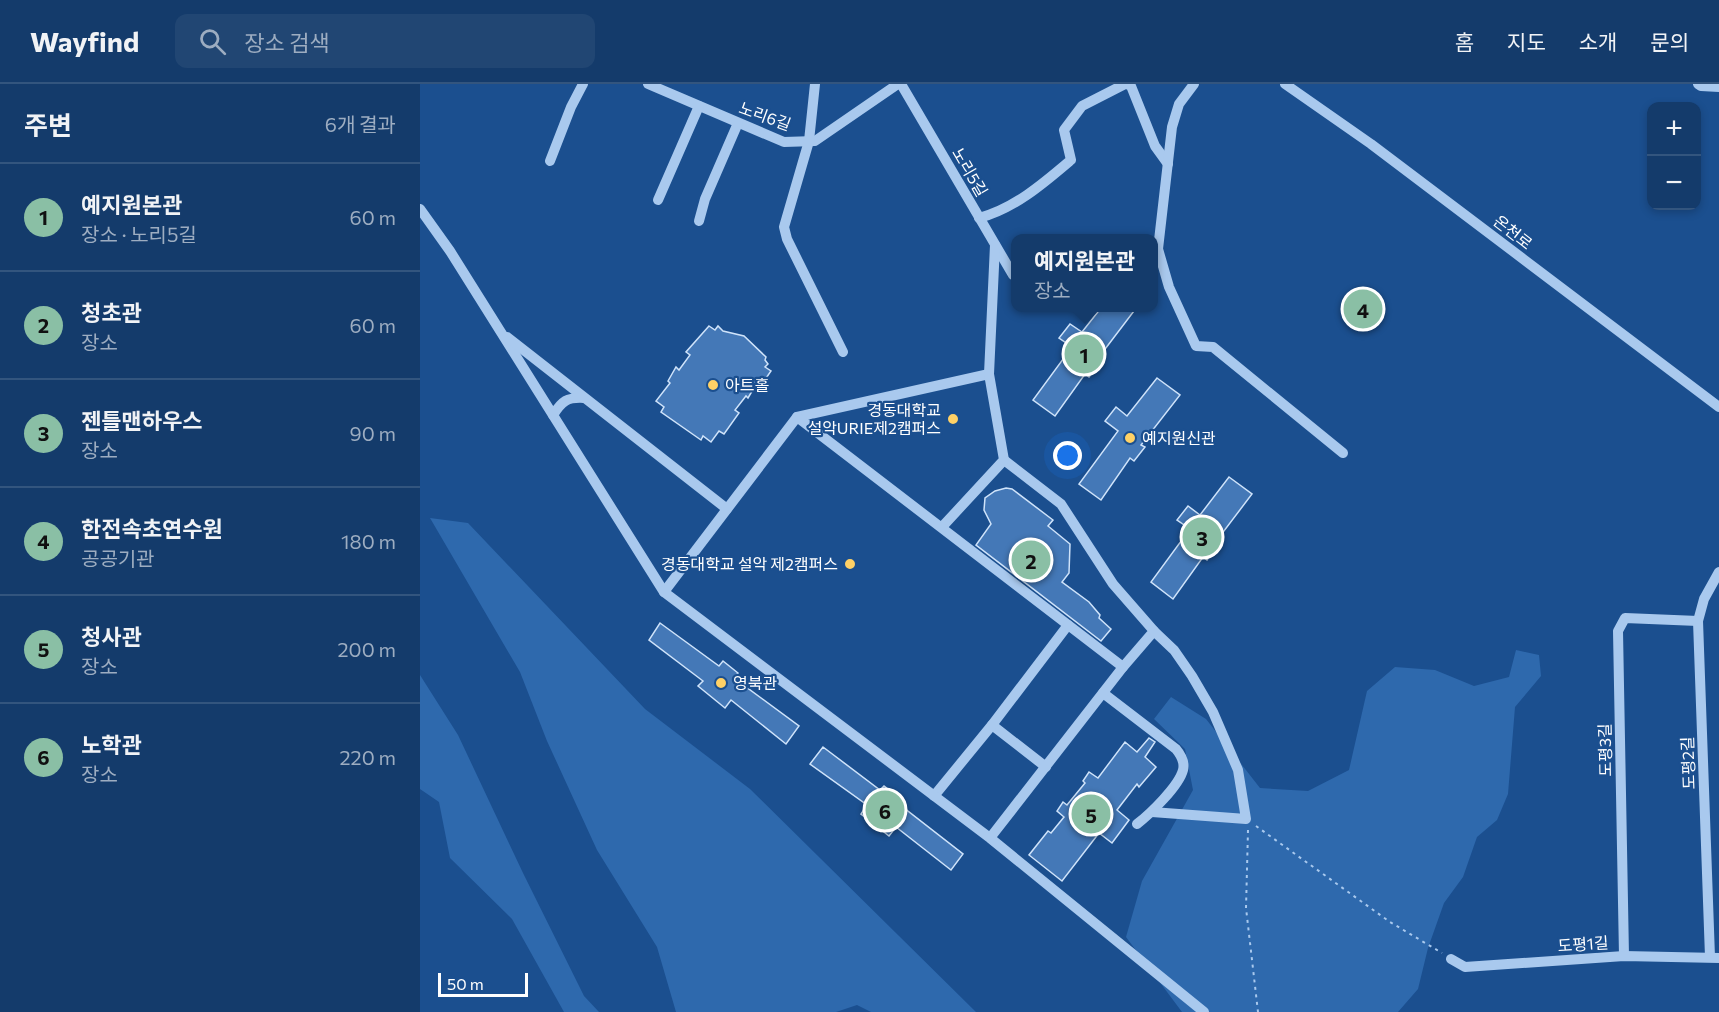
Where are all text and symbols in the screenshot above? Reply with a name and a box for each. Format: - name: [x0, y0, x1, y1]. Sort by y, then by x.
- search box: [175, 14, 595, 68]
- text: Wayfind: [30, 24, 139, 58]
- icon: search: [196, 25, 229, 58]
- text: 장소 검색: [244, 29, 330, 56]
- text: 홈: [1455, 29, 1474, 54]
- text: 지도: [1507, 29, 1546, 54]
- text: 소개: [1579, 29, 1617, 54]
- text: 문의: [1650, 29, 1689, 54]
- street label: 노리6길: [737, 97, 794, 134]
- map controls: [1647, 102, 1701, 210]
- button: +: [1647, 102, 1701, 156]
- text: 주변: [24, 109, 72, 140]
- text: 6개 결과: [325, 112, 396, 136]
- street label: 노리5길: [949, 144, 992, 200]
- button: −: [1647, 156, 1701, 210]
- text: 예지원본관: [81, 191, 182, 218]
- text: 1: [39, 205, 48, 229]
- text: 60 m: [350, 205, 396, 229]
- street label: 온천로: [1490, 211, 1537, 253]
- text: 장소 · 노리5길: [81, 222, 197, 246]
- popup: [1011, 234, 1158, 312]
- text: 예지원본관: [1034, 247, 1135, 274]
- text: 장소: [1034, 278, 1071, 302]
- pin: 4: [1344, 286, 1382, 332]
- text: 청초관: [81, 299, 142, 326]
- text: 2: [38, 313, 49, 337]
- text: 60 m: [350, 313, 396, 337]
- text: 장소: [81, 330, 118, 354]
- pin: 1: [1064, 332, 1104, 376]
- place label: 아트홀: [725, 375, 769, 394]
- marker: 아트홀: [706, 378, 720, 392]
- place label: 경동대학교 설악URIE제2캠퍼스: [807, 400, 941, 437]
- text: 젠틀맨하우스: [81, 407, 202, 434]
- marker: 경동대학교 설악URIE제2캠퍼스: [946, 412, 960, 426]
- text: 3: [38, 421, 49, 445]
- text: 90 m: [350, 421, 396, 445]
- place label: 예지원신관: [1142, 428, 1216, 447]
- marker: 예지원신관: [1123, 431, 1137, 445]
- text: 장소: [81, 438, 118, 462]
- your location: [1053, 441, 1082, 470]
- pin: 3: [1182, 514, 1222, 560]
- text: 한전속초연수원: [81, 515, 223, 542]
- text: 4: [37, 529, 50, 553]
- text: 180 m: [341, 529, 396, 553]
- pin: 2: [1012, 538, 1050, 582]
- text: 공공기관: [81, 546, 155, 570]
- place label: 경동대학교 설악 제2캠퍼스: [661, 554, 838, 573]
- marker: 경동대학교 설악 제2캠퍼스: [843, 557, 857, 571]
- text: 청사관: [81, 623, 142, 650]
- text: 5: [38, 637, 49, 661]
- text: 200 m: [338, 637, 396, 661]
- text: 장소: [81, 654, 118, 678]
- place label: 영북관: [733, 673, 777, 692]
- marker: 영북관: [714, 676, 728, 690]
- street label: 도평3길: [1595, 723, 1614, 777]
- text: 노학관: [81, 731, 142, 758]
- street label: 도평2길: [1677, 736, 1698, 790]
- text: 6: [37, 745, 50, 769]
- text: 220 m: [340, 745, 396, 769]
- text: 장소: [81, 762, 118, 786]
- pin: 6: [866, 788, 904, 832]
- pin: 5: [1072, 792, 1110, 836]
- street label: 도평1길: [1557, 932, 1609, 955]
- scale bar: [438, 970, 528, 998]
- text: 50 m: [447, 974, 484, 993]

